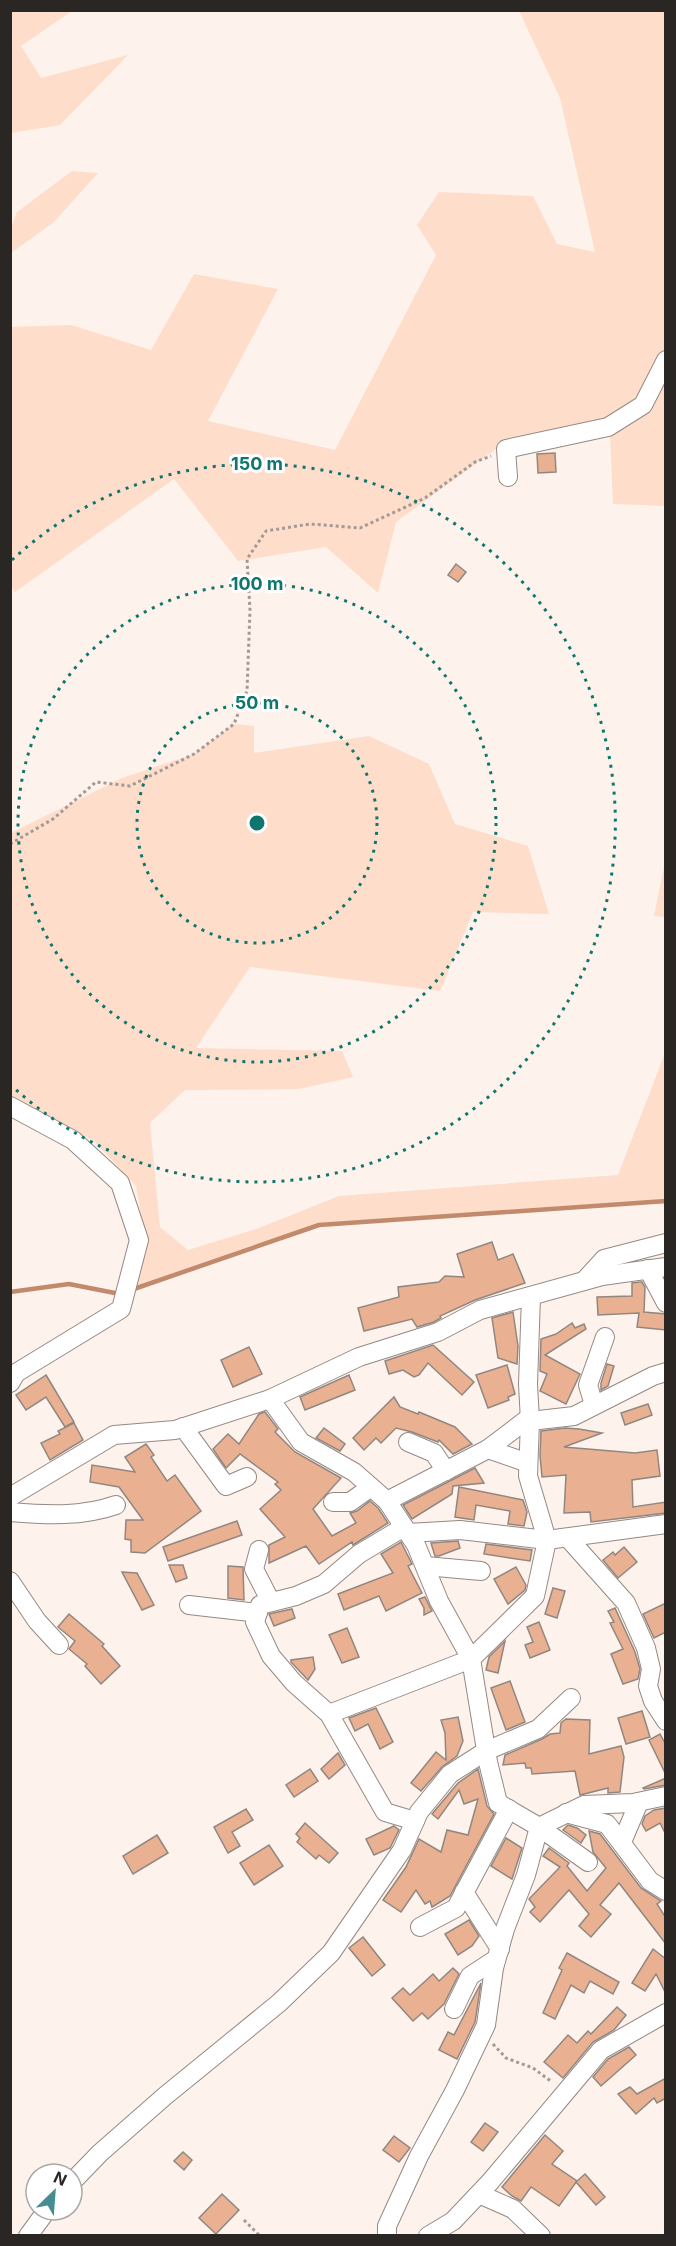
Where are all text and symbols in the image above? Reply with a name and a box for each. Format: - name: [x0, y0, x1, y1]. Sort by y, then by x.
- text: 150 m: [231, 453, 283, 474]
- text: 100 m: [231, 573, 283, 594]
- text: 50 m: [235, 692, 279, 713]
- centre of rings: [247, 813, 267, 833]
- north arrow: [24, 2162, 84, 2222]
- text: N: [51, 2167, 70, 2190]

